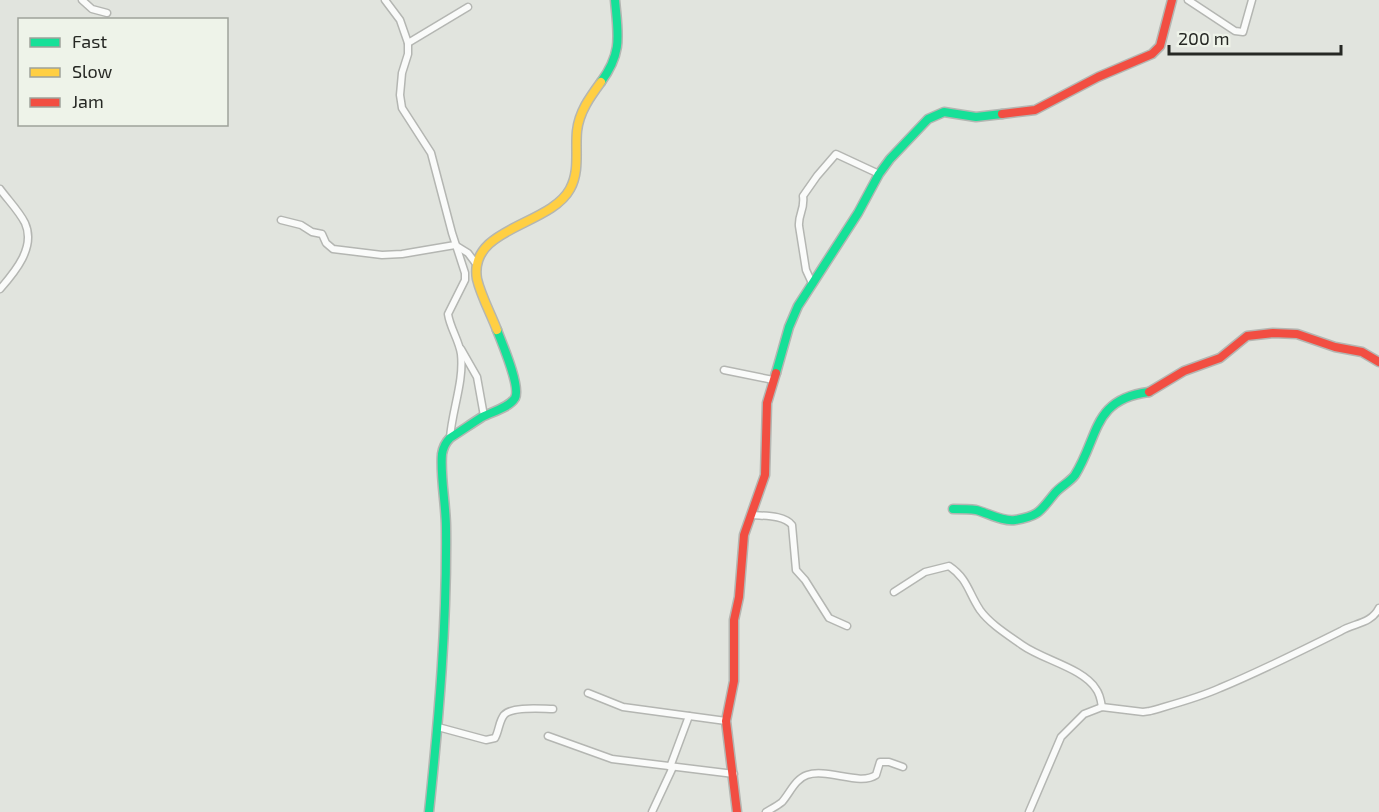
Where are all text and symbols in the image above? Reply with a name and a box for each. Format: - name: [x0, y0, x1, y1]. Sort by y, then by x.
- legend: [18, 18, 228, 126]
- scale bar: [1169, 18, 1342, 56]
- text: 200 m: [1178, 27, 1230, 49]
- text: Fast: [72, 30, 107, 52]
- text: Slow: [72, 60, 113, 82]
- text: Jam: [72, 90, 104, 112]

